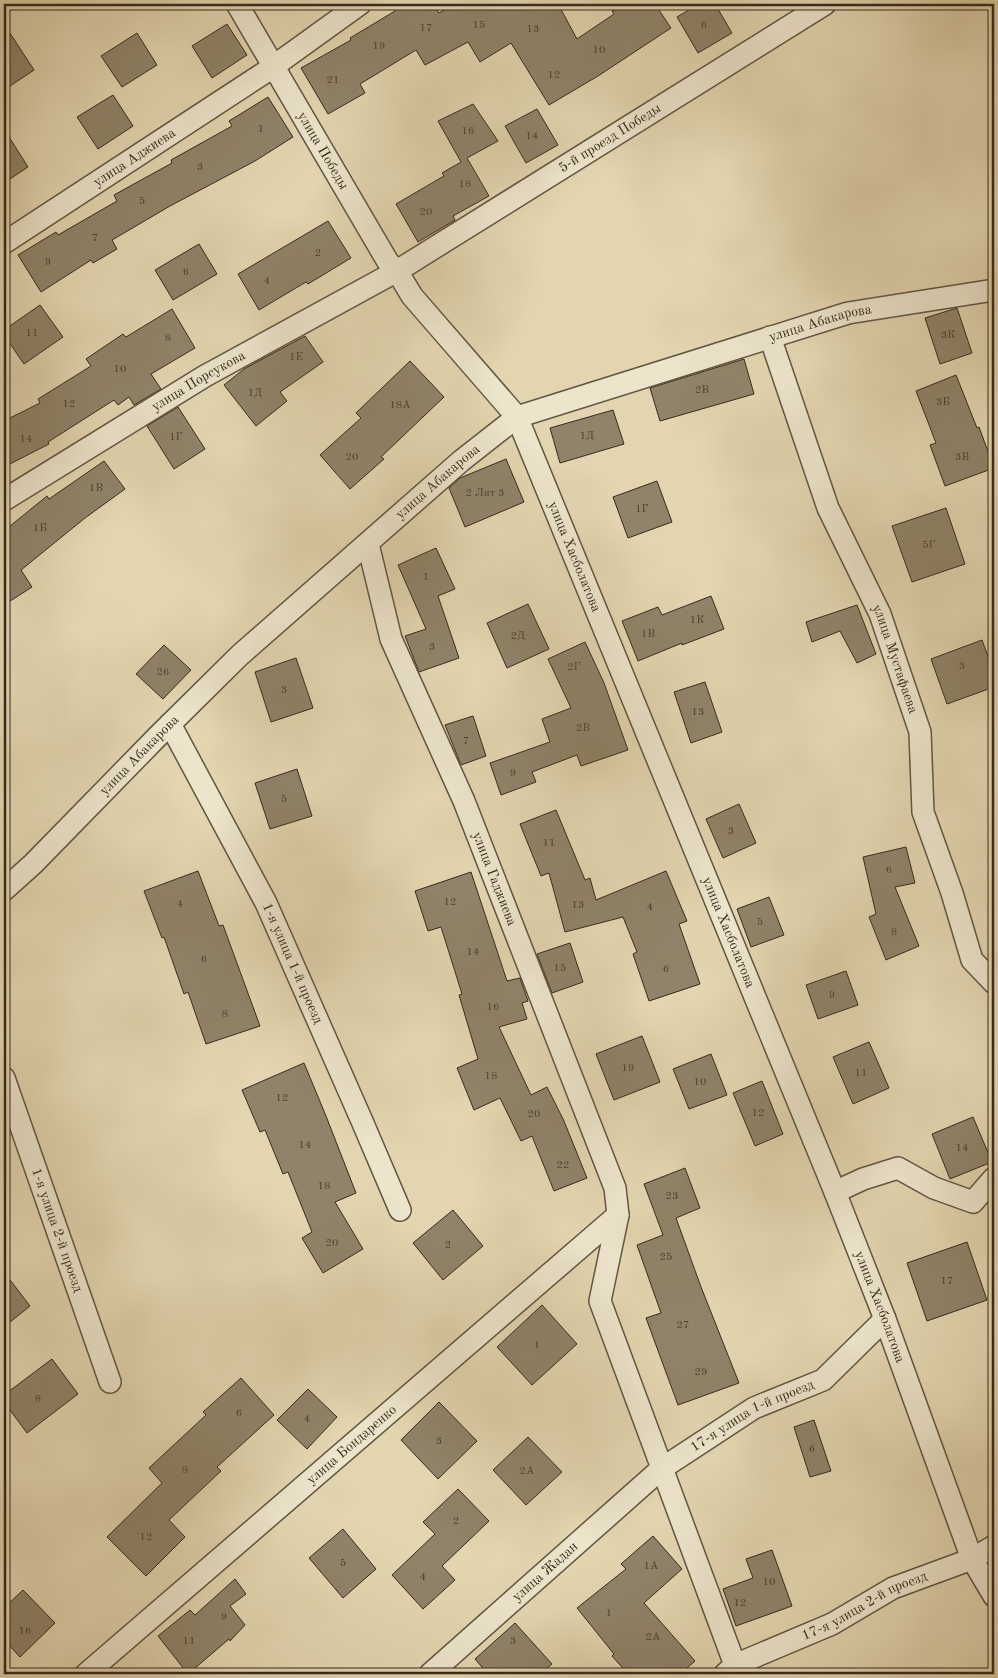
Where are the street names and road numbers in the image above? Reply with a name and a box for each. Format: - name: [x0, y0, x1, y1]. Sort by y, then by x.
- street label: 5-й проезд Победы: [556, 101, 664, 175]
- street label: улица Победы: [295, 110, 351, 192]
- street label: улица Аджиева: [91, 126, 178, 189]
- street label: улица Абакарова: [767, 302, 873, 344]
- street label: улица Порсукова: [149, 348, 248, 414]
- street label: улица Абакарова: [393, 442, 483, 522]
- street label: улица Хасболатова: [545, 499, 603, 614]
- street label: улица Мустафаева: [869, 602, 920, 715]
- street label: улица Абакарова: [97, 713, 182, 798]
- street label: улица Гаджиева: [470, 830, 519, 928]
- street label: улица Хасболатова: [699, 875, 757, 990]
- street label: 1-я улица 1-й проезд: [260, 901, 325, 1026]
- street label: 1-я улица 2-й проезд: [29, 1166, 85, 1294]
- street label: улица Хасболатова: [852, 1249, 907, 1365]
- street label: 17-я улица 1-й проезд: [688, 1377, 816, 1455]
- street label: улица Бондаренко: [304, 1402, 399, 1487]
- street label: улица Жадан: [510, 1539, 581, 1604]
- street label: 17-я улица 2-й проезд: [800, 1569, 929, 1643]

